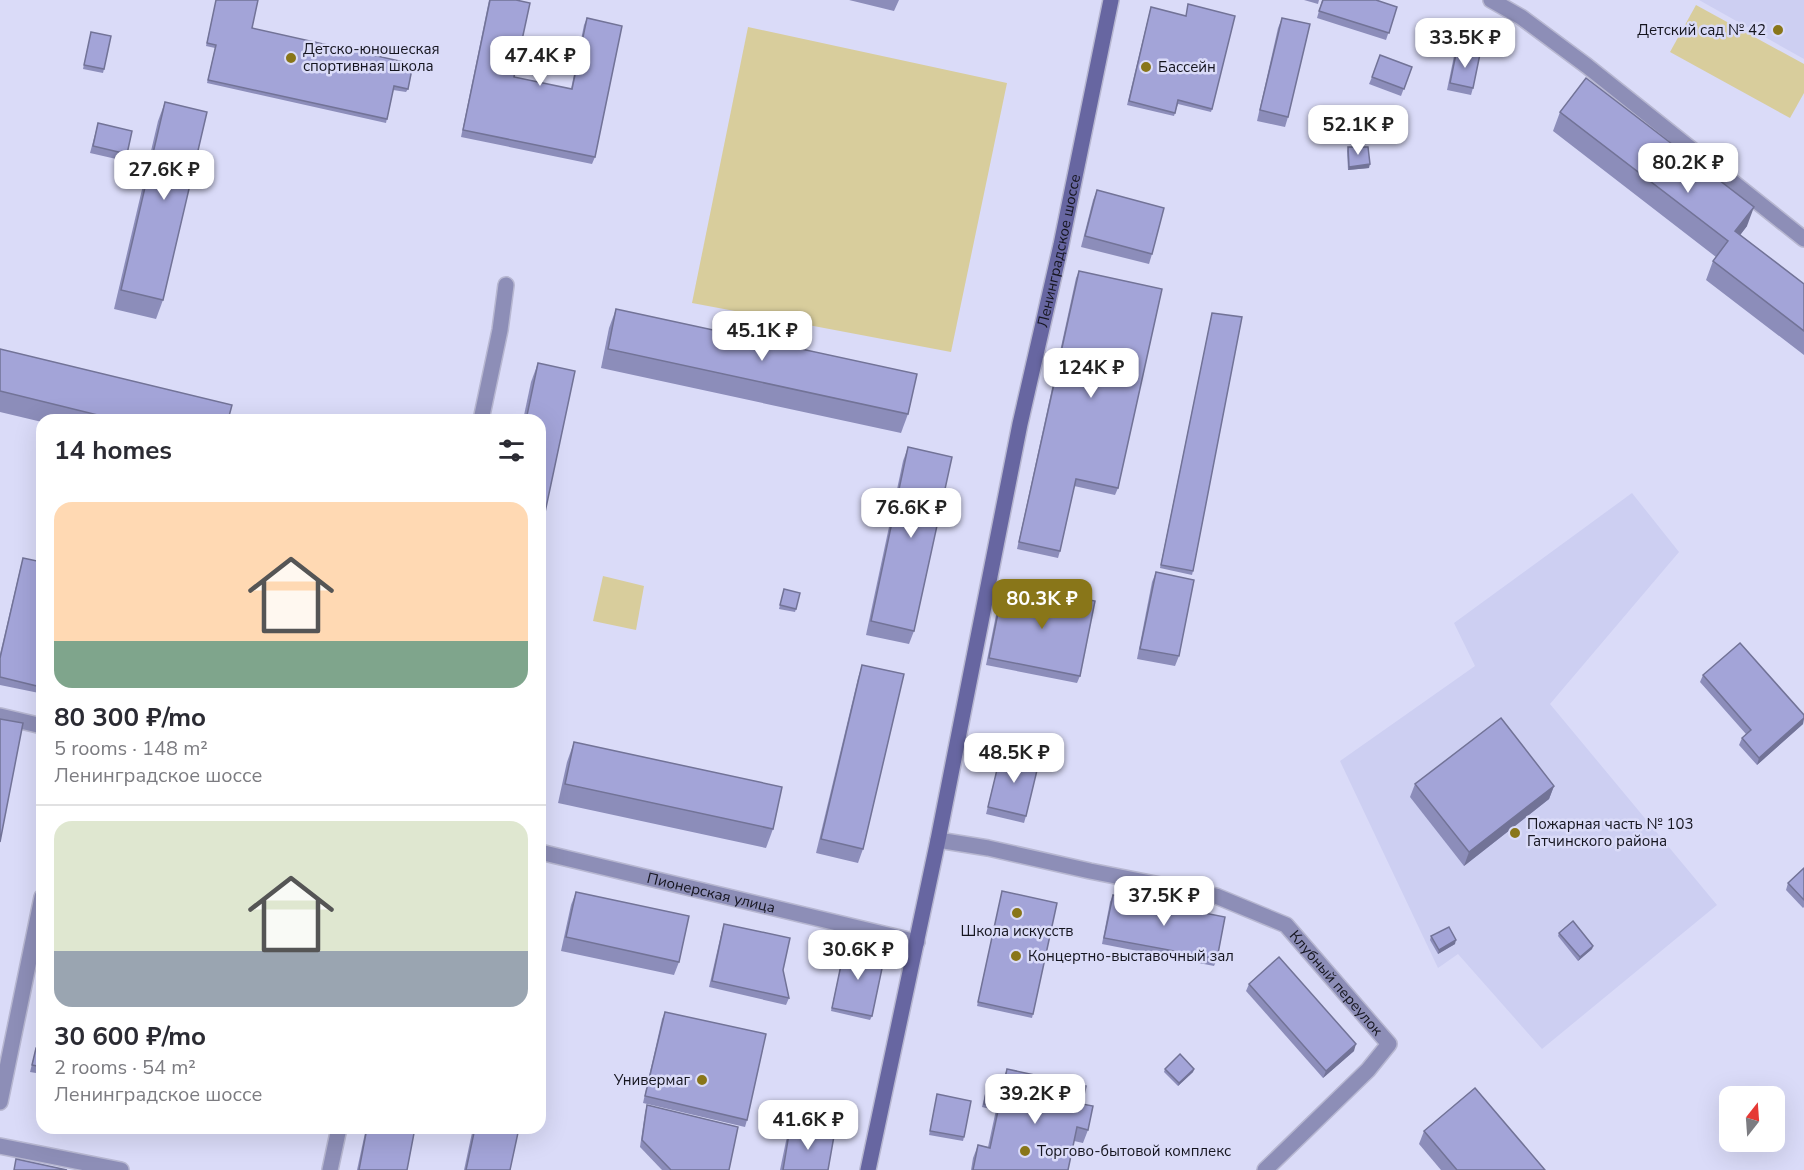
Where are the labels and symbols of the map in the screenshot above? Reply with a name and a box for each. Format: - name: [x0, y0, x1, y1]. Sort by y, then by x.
- pin: 33.5K ₽: [1410, 18, 1520, 69]
- place label: Детский сад № 42: [1637, 20, 1766, 40]
- marker: Детский сад № 42: [1771, 23, 1785, 37]
- pin: 47.4K ₽: [485, 36, 595, 87]
- place label: Детско-юношеская спортивная школа: [303, 39, 440, 76]
- marker: Детско-юношеская спортивная школа: [284, 51, 298, 65]
- place label: Бассейн: [1158, 57, 1216, 77]
- marker: Бассейн: [1139, 60, 1153, 74]
- pin: 52.1K ₽: [1303, 105, 1413, 156]
- pin: 80.2K ₽: [1633, 143, 1743, 194]
- pin: 27.6K ₽: [109, 150, 219, 201]
- street label: Ленинградское шоссе: [1032, 172, 1085, 329]
- pin: 45.1K ₽: [707, 311, 817, 362]
- pin: 124K ₽: [1042, 348, 1140, 399]
- pin: 76.6K ₽: [856, 488, 966, 539]
- pin: 80.3K ₽: [987, 579, 1097, 630]
- pin: 48.5K ₽: [959, 733, 1069, 784]
- place label: Пожарная часть № 103 Гатчинского района: [1527, 814, 1694, 851]
- marker: Пожарная часть № 103 Гатчинского района: [1508, 826, 1522, 840]
- street label: Пионерская улица: [645, 868, 777, 918]
- pin: 37.5K ₽: [1109, 876, 1219, 927]
- marker: Школа искусств: [1010, 906, 1024, 920]
- place label: Школа искусств: [960, 921, 1074, 941]
- street label: Клубный переулок: [1285, 926, 1387, 1040]
- pin: 30.6K ₽: [803, 930, 913, 981]
- place label: Концертно-выставочный зал: [1028, 946, 1234, 966]
- marker: Концертно-выставочный зал: [1009, 949, 1023, 963]
- place label: Универмаг: [613, 1070, 690, 1090]
- marker: Универмаг: [695, 1073, 709, 1087]
- pin: 39.2K ₽: [980, 1074, 1090, 1125]
- north arrow: [1719, 1086, 1785, 1152]
- pin: 41.6K ₽: [753, 1100, 863, 1151]
- place label: Торгово-бытовой комплекс: [1037, 1141, 1231, 1161]
- marker: Торгово-бытовой комплекс: [1018, 1144, 1032, 1158]

